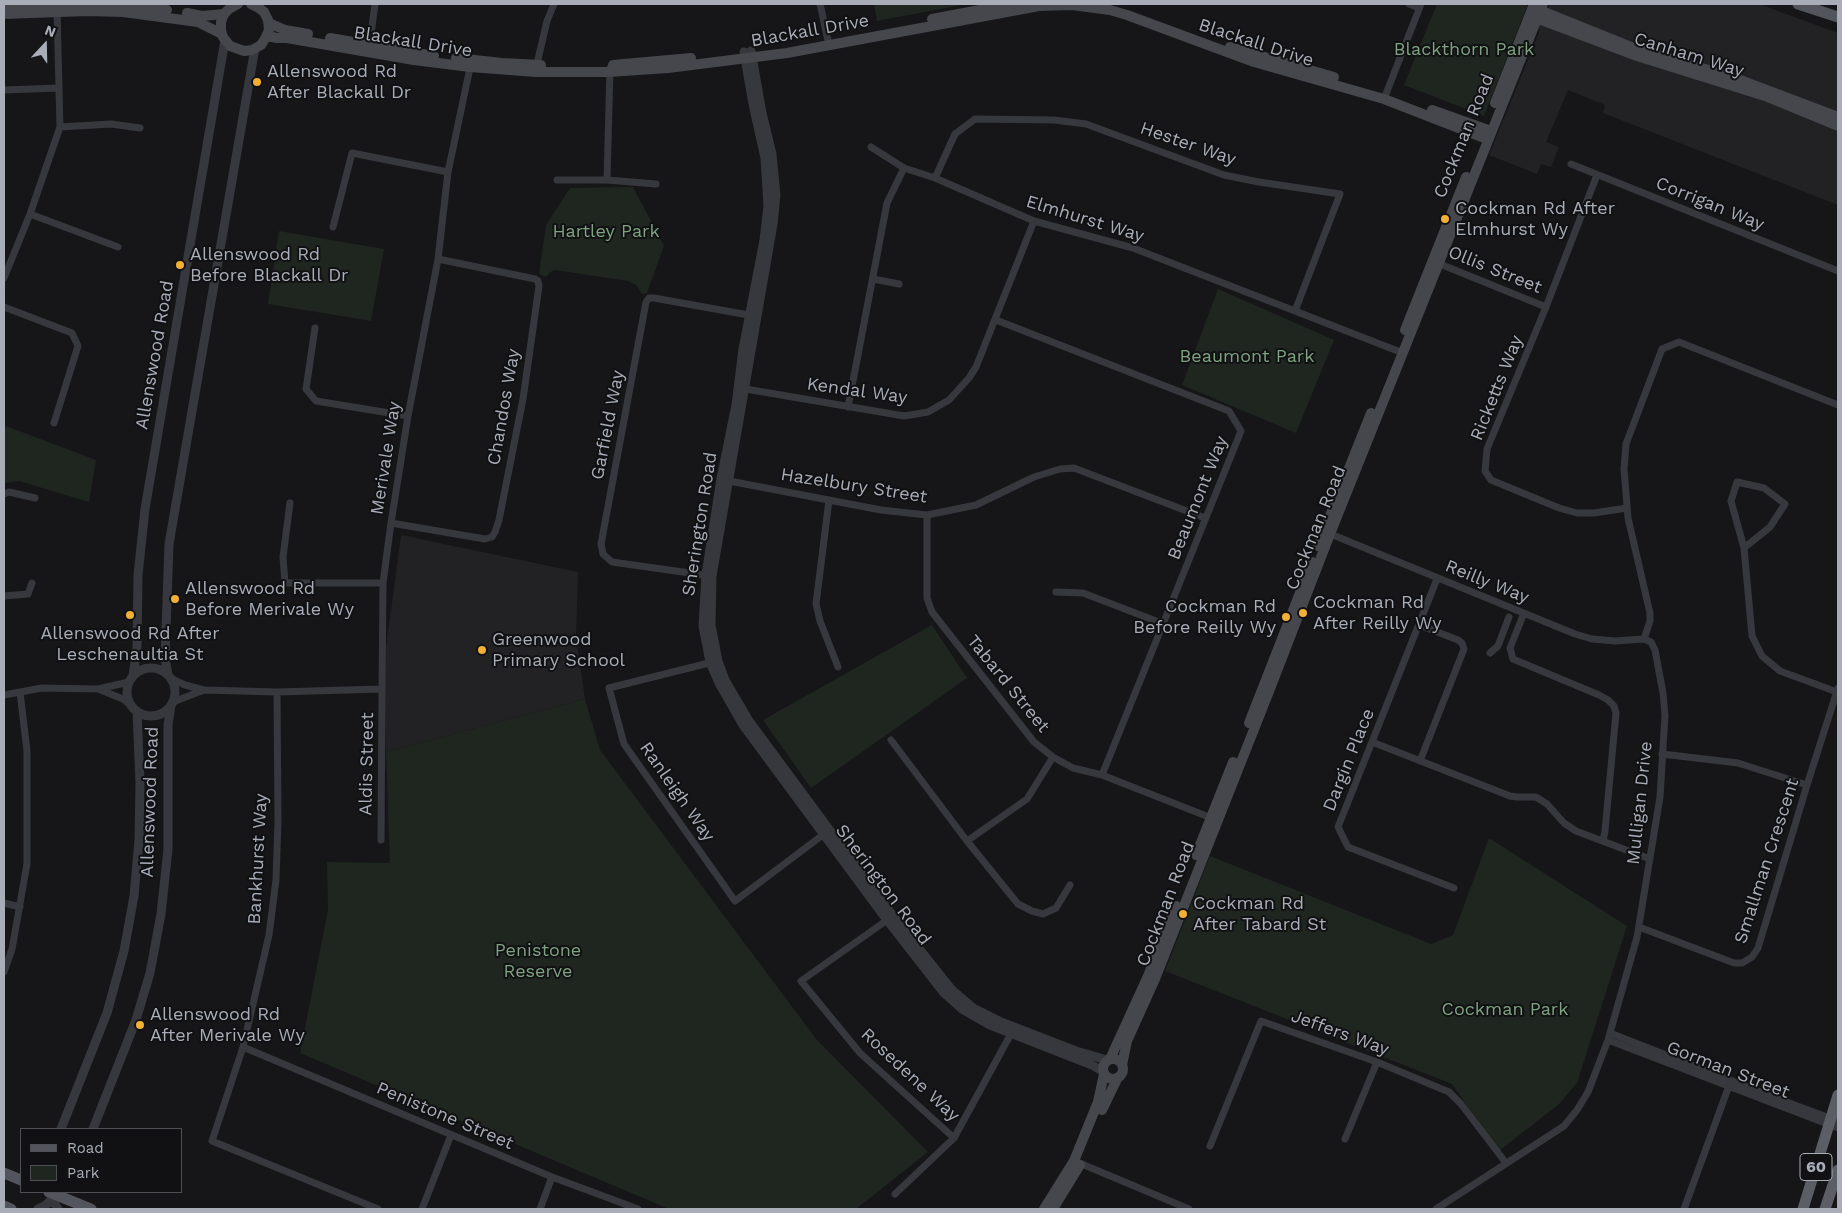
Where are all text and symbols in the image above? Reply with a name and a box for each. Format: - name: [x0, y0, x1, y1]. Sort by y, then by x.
- street label: Blackall Drive: [749, 10, 871, 52]
- street label: Blackall Drive: [1196, 14, 1316, 72]
- north arrow: [20, 20, 70, 70]
- text: N: [43, 22, 58, 40]
- street label: Blackall Drive: [352, 22, 474, 62]
- street label: Canham Way: [1631, 28, 1747, 82]
- park label: Blackthorn Park: [1394, 39, 1534, 61]
- place label: Allenswood Rd After Blackall Dr: [267, 61, 411, 104]
- street label: Cockman Road: [1429, 71, 1499, 201]
- marker: Allenswood Rd After Blackall Dr: [251, 76, 263, 88]
- street label: Hester Way: [1137, 118, 1239, 170]
- street label: Corrigan Way: [1653, 172, 1767, 236]
- street label: Elmhurst Way: [1023, 191, 1147, 247]
- place label: Cockman Rd After Elmhurst Wy: [1455, 198, 1615, 240]
- marker: Cockman Rd After Elmhurst Wy: [1439, 213, 1451, 225]
- park label: Hartley Park: [552, 221, 660, 243]
- street label: Ollis Street: [1445, 241, 1545, 299]
- place label: Allenswood Rd Before Blackall Dr: [190, 244, 348, 286]
- marker: Allenswood Rd Before Blackall Dr: [174, 259, 186, 271]
- street label: Allenswood Road: [131, 279, 179, 431]
- street label: Ricketts Way: [1466, 332, 1528, 444]
- park label: Beaumont Park: [1180, 346, 1314, 368]
- street label: Chandos Way: [483, 347, 525, 467]
- street label: Garfield Way: [587, 368, 629, 482]
- street label: Kendal Way: [805, 373, 909, 409]
- street label: Merivale Way: [366, 400, 406, 516]
- street label: Beaumont Way: [1163, 433, 1233, 563]
- street label: Sherington Road: [678, 450, 722, 598]
- street label: Cockman Road: [1281, 463, 1351, 593]
- street label: Hazelbury Street: [779, 464, 929, 508]
- street label: Reilly Way: [1442, 555, 1532, 609]
- place label: Allenswood Rd Before Merivale Wy: [185, 578, 354, 620]
- place label: Cockman Rd After Reilly Wy: [1313, 592, 1441, 634]
- marker: Allenswood Rd Before Merivale Wy: [169, 593, 181, 605]
- place label: Cockman Rd Before Reilly Wy: [1133, 596, 1276, 638]
- marker: Cockman Rd After Reilly Wy: [1297, 607, 1309, 619]
- marker: Allenswood Rd After Leschenaultia St: [124, 609, 136, 621]
- marker: Cockman Rd Before Reilly Wy: [1280, 611, 1292, 623]
- place label: Allenswood Rd After Leschenaultia St: [40, 623, 220, 666]
- place label: Greenwood Primary School: [492, 629, 625, 672]
- street label: Tabard Street: [962, 631, 1054, 737]
- marker: Greenwood Primary School: [476, 644, 488, 656]
- street label: Dargin Place: [1319, 705, 1379, 815]
- street label: Aldis Street: [355, 712, 379, 816]
- street label: Allenswood Road: [137, 726, 163, 878]
- street label: Ranleigh Way: [635, 738, 719, 846]
- street label: Mulligan Drive: [1623, 740, 1657, 866]
- street label: Smallman Crescent: [1730, 776, 1804, 946]
- street label: Bankhurst Way: [244, 793, 272, 925]
- street label: Sherington Road: [831, 820, 935, 950]
- street label: Cockman Road: [1132, 839, 1200, 969]
- place label: Cockman Rd After Tabard St: [1193, 893, 1326, 936]
- marker: Cockman Rd After Tabard St: [1177, 908, 1189, 920]
- park label: Penistone Reserve: [495, 940, 581, 982]
- park label: Cockman Park: [1442, 999, 1568, 1021]
- place label: Allenswood Rd After Merivale Wy: [150, 1004, 305, 1046]
- street label: Jeffers Way: [1288, 1005, 1392, 1061]
- marker: Allenswood Rd After Merivale Wy: [134, 1019, 146, 1031]
- street label: Rosedene Way: [856, 1024, 964, 1126]
- street label: Gorman Street: [1663, 1037, 1793, 1103]
- street label: Penistone Street: [373, 1077, 517, 1155]
- legend: [20, 1128, 182, 1193]
- text: Road: [67, 1139, 104, 1157]
- road number: 60: [1800, 1154, 1832, 1180]
- text: Park: [67, 1164, 99, 1182]

